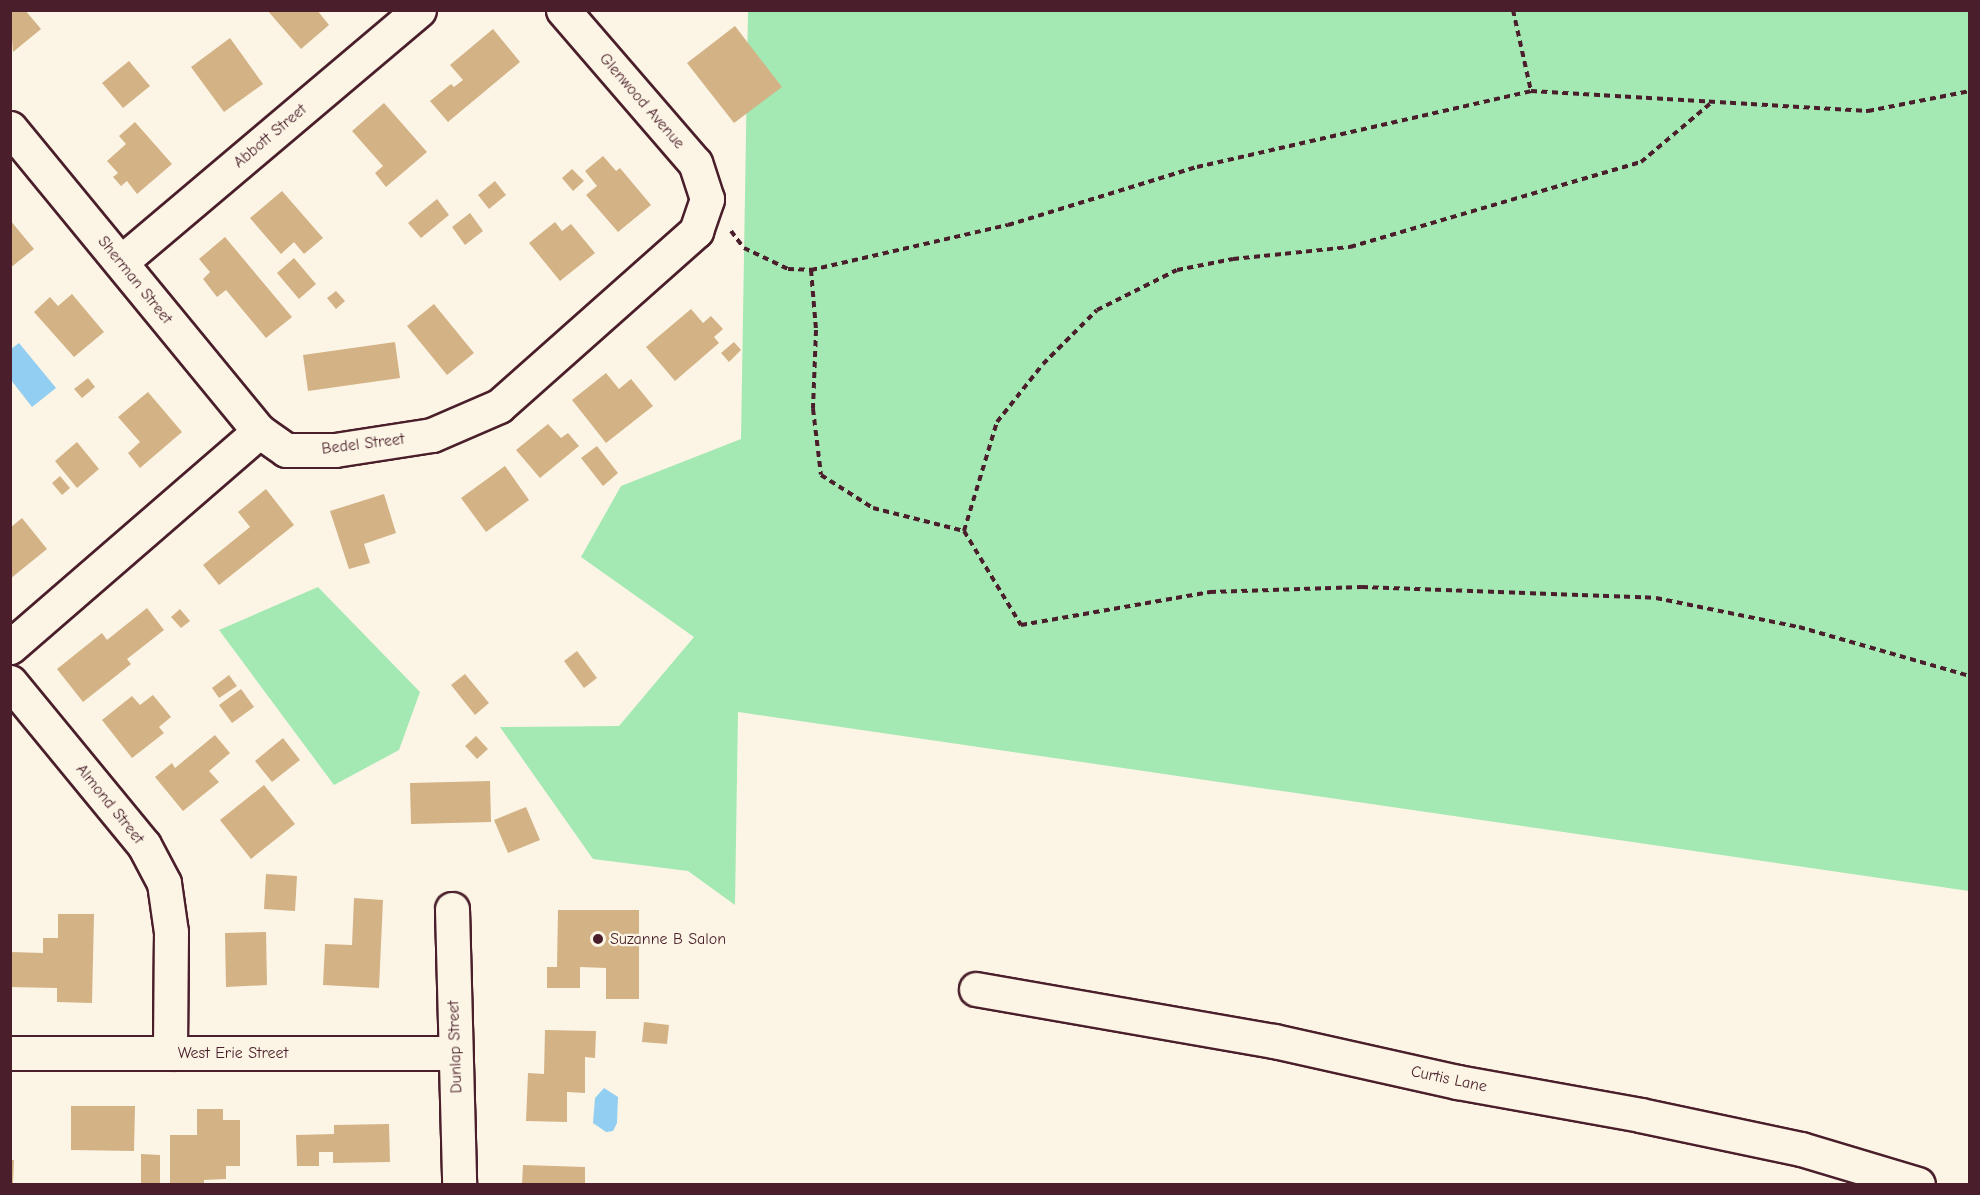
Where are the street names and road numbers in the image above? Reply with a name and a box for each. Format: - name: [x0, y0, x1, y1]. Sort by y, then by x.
- street label: Glenwood Avenue: [595, 49, 689, 153]
- street label: Abbott Street: [230, 100, 310, 172]
- street label: Sherman Street: [94, 232, 176, 328]
- street label: Bedel Street: [320, 429, 406, 459]
- street label: Almond Street: [72, 760, 148, 848]
- street label: Dunlap Street: [444, 1000, 466, 1094]
- street label: West Erie Street: [178, 1043, 288, 1063]
- street label: Curtis Lane: [1409, 1062, 1489, 1096]

